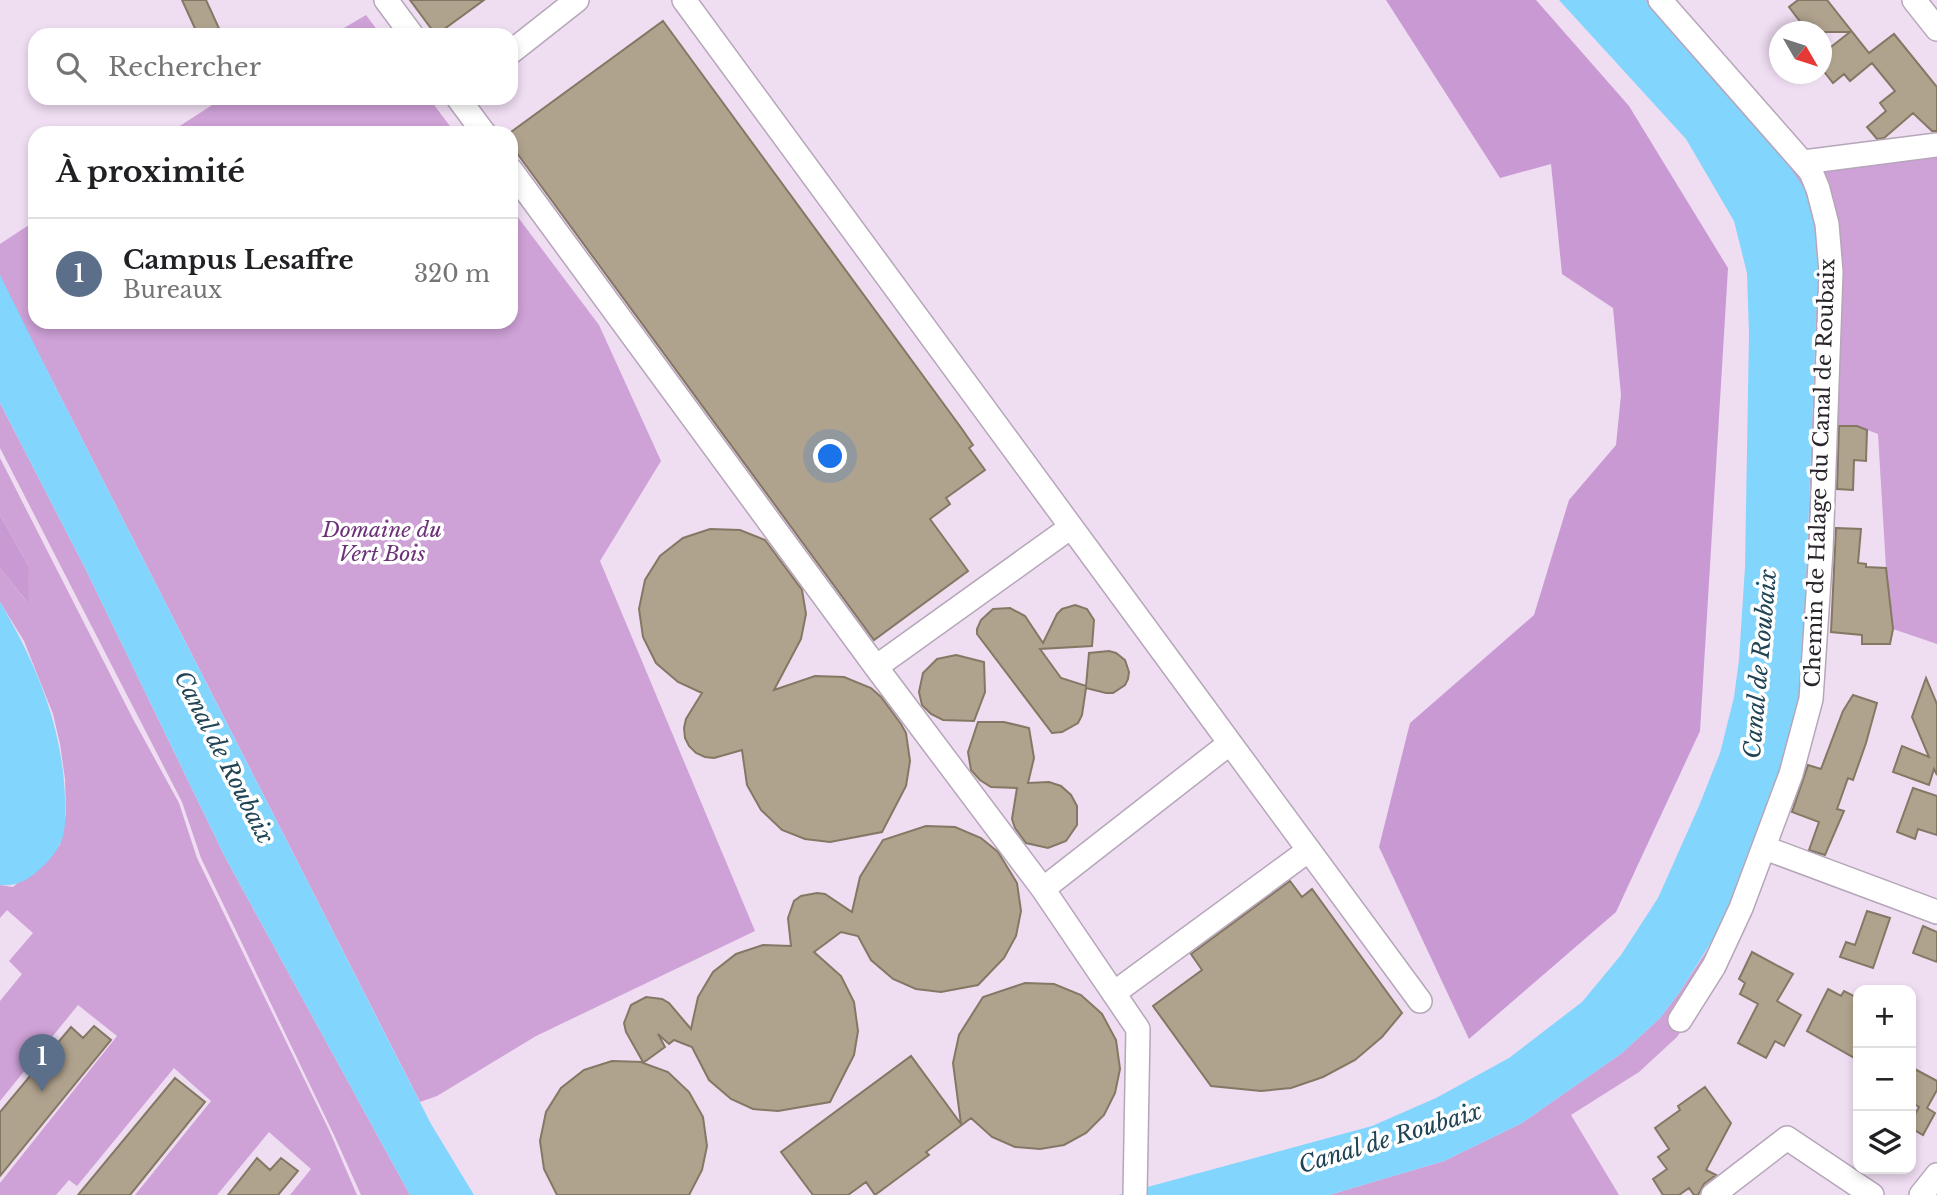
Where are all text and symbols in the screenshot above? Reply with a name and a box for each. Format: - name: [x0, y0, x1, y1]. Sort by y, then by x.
- north arrow: [1769, 21, 1832, 84]
- search box: [28, 28, 518, 105]
- icon: search: [52, 48, 90, 86]
- text: Rechercher: [108, 51, 261, 83]
- text: À proximité: [56, 153, 245, 190]
- text: Campus Lesaffre: [123, 244, 354, 276]
- street label: Chemin de Halage du Canal de Roubaix: [1800, 258, 1840, 688]
- text: 1: [74, 260, 84, 288]
- text: 320 m: [414, 260, 490, 288]
- text: Bureaux: [123, 276, 222, 304]
- your location: [813, 439, 847, 473]
- park label: Domaine du Vert Bois: [321, 517, 442, 567]
- water label: Canal de Roubaix: [1738, 567, 1782, 760]
- water label: Canal de Roubaix: [168, 666, 280, 849]
- map controls: [1853, 985, 1916, 1174]
- button: +: [1853, 985, 1916, 1048]
- pin: 1: [19, 1034, 65, 1092]
- button: −: [1853, 1048, 1916, 1111]
- water label: Canal de Roubaix: [1295, 1097, 1486, 1179]
- button: layers: [1853, 1111, 1916, 1174]

